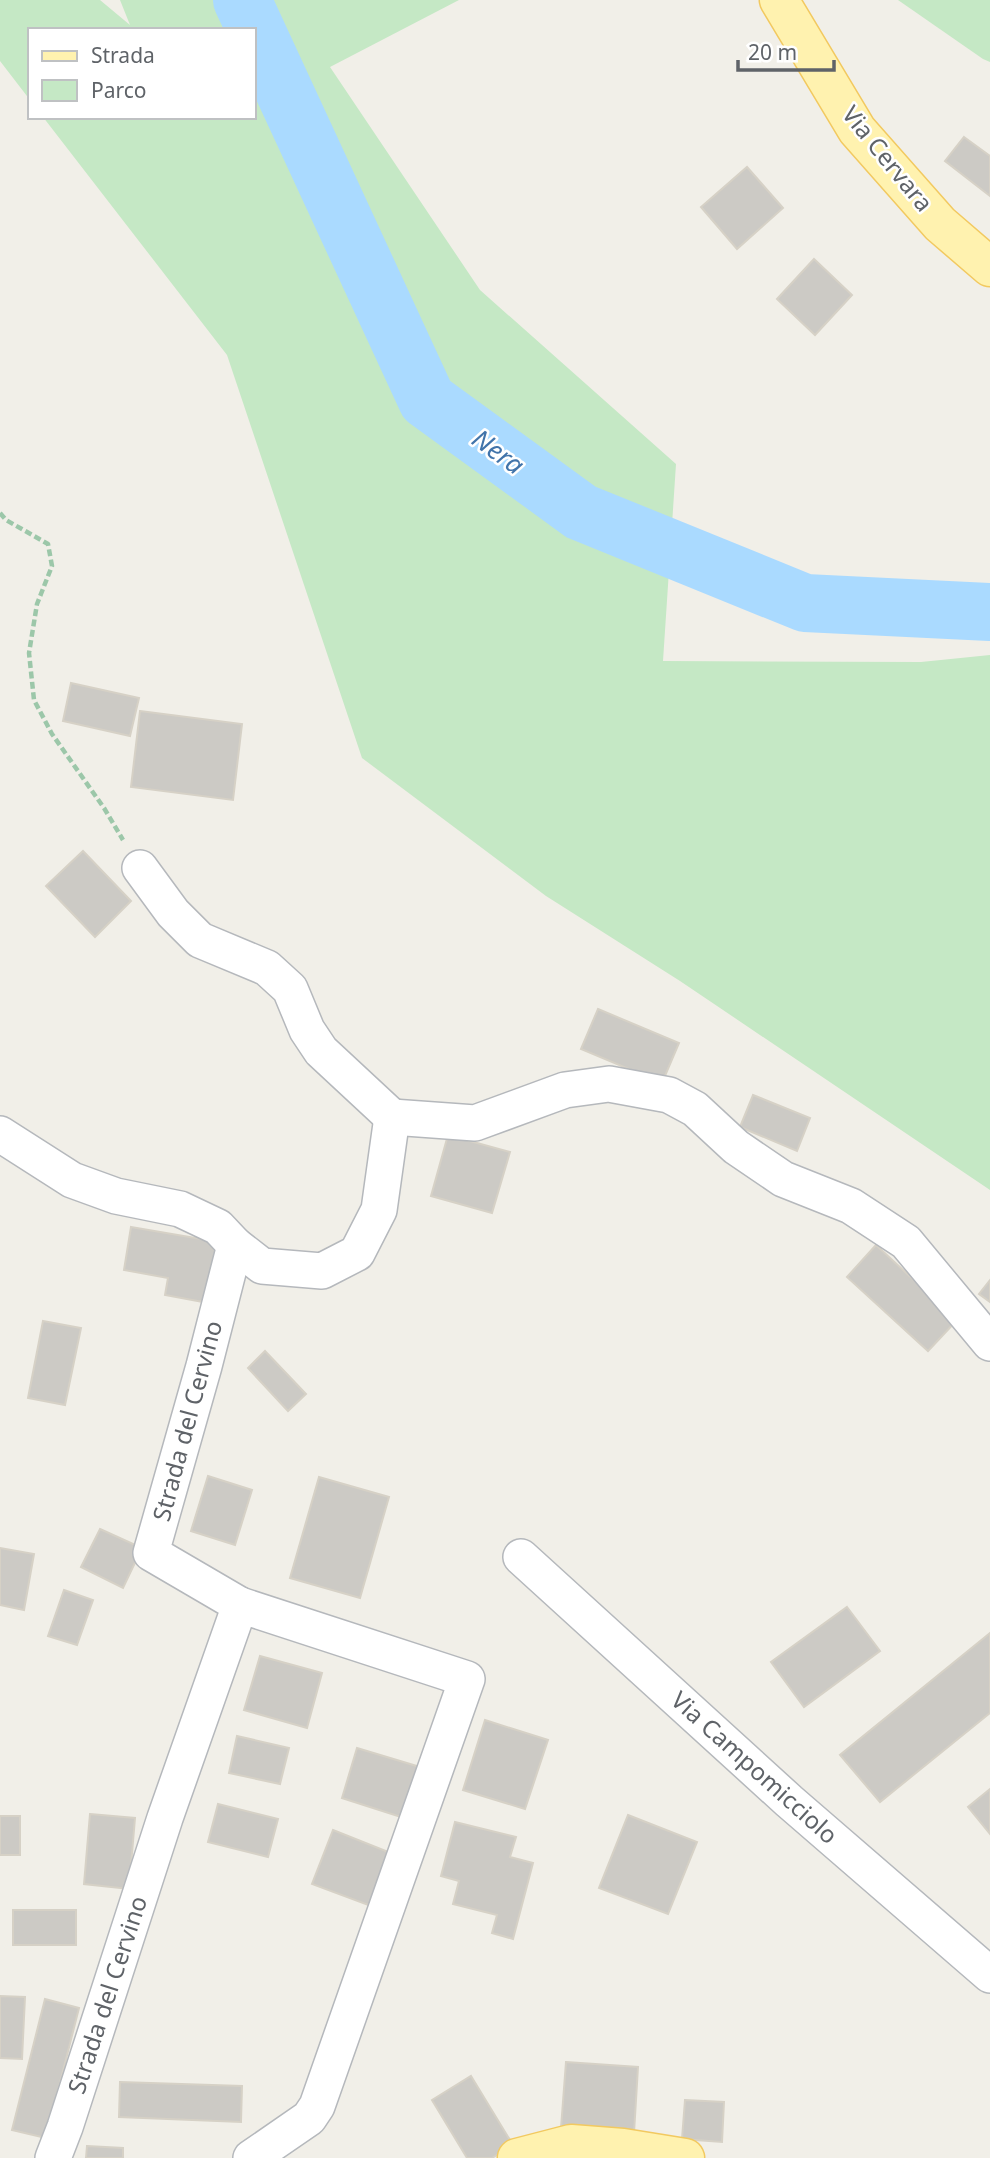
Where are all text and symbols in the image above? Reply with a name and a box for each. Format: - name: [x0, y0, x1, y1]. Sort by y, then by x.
- legend: [28, 28, 256, 119]
- scale bar: [738, 28, 834, 72]
- text: 20 m: [748, 38, 797, 66]
- text: Strada: [91, 41, 155, 69]
- text: Parco: [91, 76, 147, 104]
- street label: Via Cervara: [835, 98, 941, 218]
- water label: Nera: [465, 420, 532, 482]
- street label: Strada del Cervino: [144, 1317, 229, 1525]
- street label: Via Campomicciolo: [665, 1683, 845, 1851]
- street label: Strada del Cervino: [59, 1891, 154, 2098]

